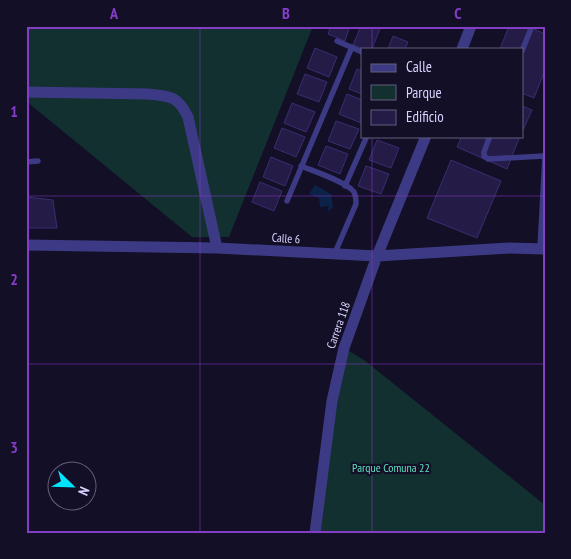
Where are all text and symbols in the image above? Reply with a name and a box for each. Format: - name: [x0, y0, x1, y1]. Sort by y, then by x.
- text: A: [109, 3, 119, 23]
- text: B: [282, 3, 290, 23]
- text: C: [454, 3, 462, 23]
- legend: [361, 48, 524, 138]
- text: Calle: [406, 57, 432, 76]
- text: Parque: [406, 83, 442, 102]
- text: 1: [10, 101, 18, 121]
- text: Edificio: [406, 107, 444, 126]
- street label: Calle 6: [271, 230, 301, 246]
- text: 2: [10, 269, 18, 289]
- street label: Carrera 118: [323, 300, 353, 350]
- text: 3: [10, 437, 18, 457]
- park label: Parque Comuna 22: [352, 460, 430, 475]
- north arrow: [48, 462, 98, 512]
- text: N: [74, 484, 94, 498]

